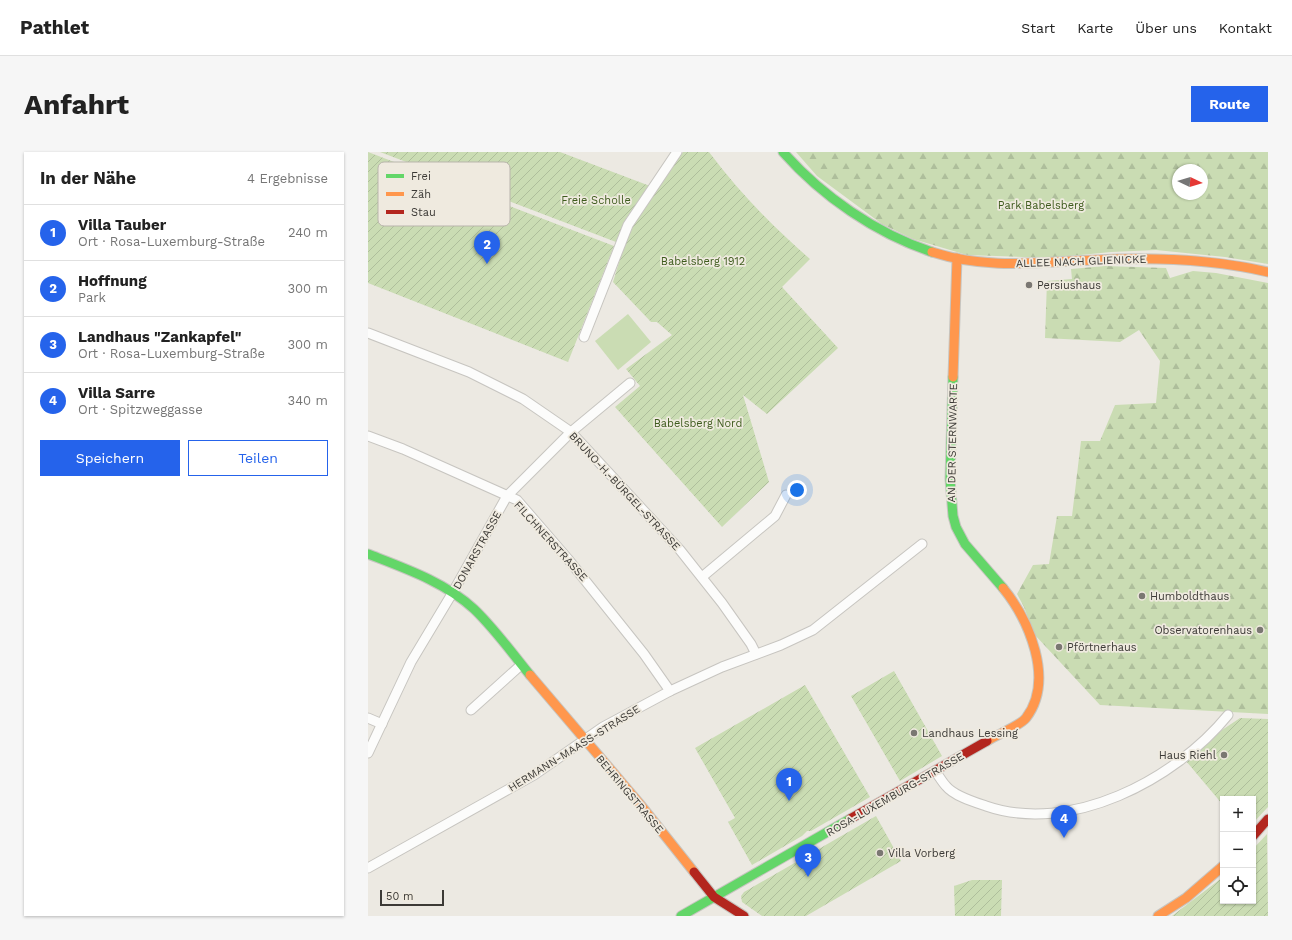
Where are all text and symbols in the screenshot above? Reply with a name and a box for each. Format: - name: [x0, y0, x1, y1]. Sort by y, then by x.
- text: Pathlet: [20, 16, 89, 39]
- text: Start: [1021, 20, 1055, 36]
- text: Karte: [1077, 20, 1113, 36]
- text: Über uns: [1135, 20, 1197, 36]
- text: Kontakt: [1219, 20, 1272, 36]
- button: Route: [1191, 86, 1268, 122]
- text: Anfahrt: [24, 88, 129, 121]
- legend: [378, 162, 510, 226]
- north arrow: [1172, 164, 1208, 200]
- text: In der Nähe: [40, 168, 136, 188]
- text: Frei: [411, 170, 431, 183]
- text: 4 Ergebnisse: [247, 171, 328, 186]
- text: Zäh: [411, 188, 431, 201]
- park label: Freie Scholle: [561, 194, 631, 207]
- park label: Park Babelsberg: [998, 199, 1084, 212]
- text: Stau: [411, 206, 436, 219]
- text: Villa Tauber: [78, 216, 166, 234]
- text: 1: [50, 225, 56, 240]
- text: 240 m: [288, 225, 328, 240]
- pin: 2: [474, 231, 500, 264]
- text: Ort · Rosa-Luxemburg-Straße: [78, 234, 265, 249]
- street label: ALLEE NACH GLIENICKE: [1016, 253, 1147, 270]
- park label: Babelsberg 1912: [661, 255, 745, 268]
- text: Hoffnung: [78, 272, 147, 290]
- place label: Persiushaus: [1037, 279, 1101, 292]
- marker: Persiushaus: [1024, 280, 1034, 290]
- text: 2: [49, 281, 57, 296]
- text: 300 m: [287, 281, 328, 296]
- text: Park: [78, 290, 106, 305]
- text: Landhaus "Zankapfel": [78, 328, 242, 346]
- text: 3: [49, 337, 57, 352]
- text: 300 m: [287, 337, 328, 352]
- text: Ort · Rosa-Luxemburg-Straße: [78, 346, 265, 361]
- street label: AN DER STERNWARTE: [945, 383, 960, 503]
- text: Villa Sarre: [78, 384, 155, 402]
- text: 4: [49, 393, 57, 408]
- text: 340 m: [288, 393, 328, 408]
- text: Ort · Spitzweggasse: [78, 402, 203, 417]
- park label: Babelsberg Nord: [654, 417, 742, 430]
- street label: BRUNO-H.-BÜRGEL-STRASSE: [566, 429, 684, 553]
- button: Speichern: [40, 440, 180, 476]
- button: Teilen: [188, 440, 328, 476]
- your location: [787, 480, 807, 500]
- street label: FILCHNERSTRASSE: [511, 499, 590, 584]
- street label: DONARSTRASSE: [450, 509, 504, 592]
- place label: Humboldthaus: [1150, 590, 1229, 603]
- marker: Humboldthaus: [1137, 591, 1147, 601]
- place label: Observatorenhaus: [1154, 624, 1252, 637]
- marker: Observatorenhaus: [1255, 625, 1265, 635]
- place label: Pförtnerhaus: [1067, 641, 1137, 654]
- marker: Pförtnerhaus: [1054, 642, 1064, 652]
- street label: HERMANN-MAASS-STRASSE: [506, 702, 643, 794]
- place label: Landhaus Lessing: [922, 727, 1018, 740]
- marker: Landhaus Lessing: [909, 728, 919, 738]
- place label: Haus Riehl: [1159, 749, 1217, 762]
- street label: ROSA-LUXEMBURG-STRASSE: [824, 750, 966, 839]
- marker: Haus Riehl: [1219, 750, 1229, 760]
- street label: BEHRINGSTRASSE: [593, 753, 666, 836]
- pin: 1: [776, 768, 802, 801]
- map controls: [1220, 796, 1256, 904]
- button: +: [1220, 796, 1256, 832]
- pin: 4: [1051, 805, 1077, 838]
- button: −: [1220, 832, 1256, 868]
- pin: 3: [795, 844, 821, 877]
- place label: Villa Vorberg: [888, 847, 955, 860]
- marker: Villa Vorberg: [875, 848, 885, 858]
- button: locate: [1220, 868, 1256, 904]
- scale bar: [380, 888, 444, 907]
- text: 50 m: [386, 890, 413, 903]

